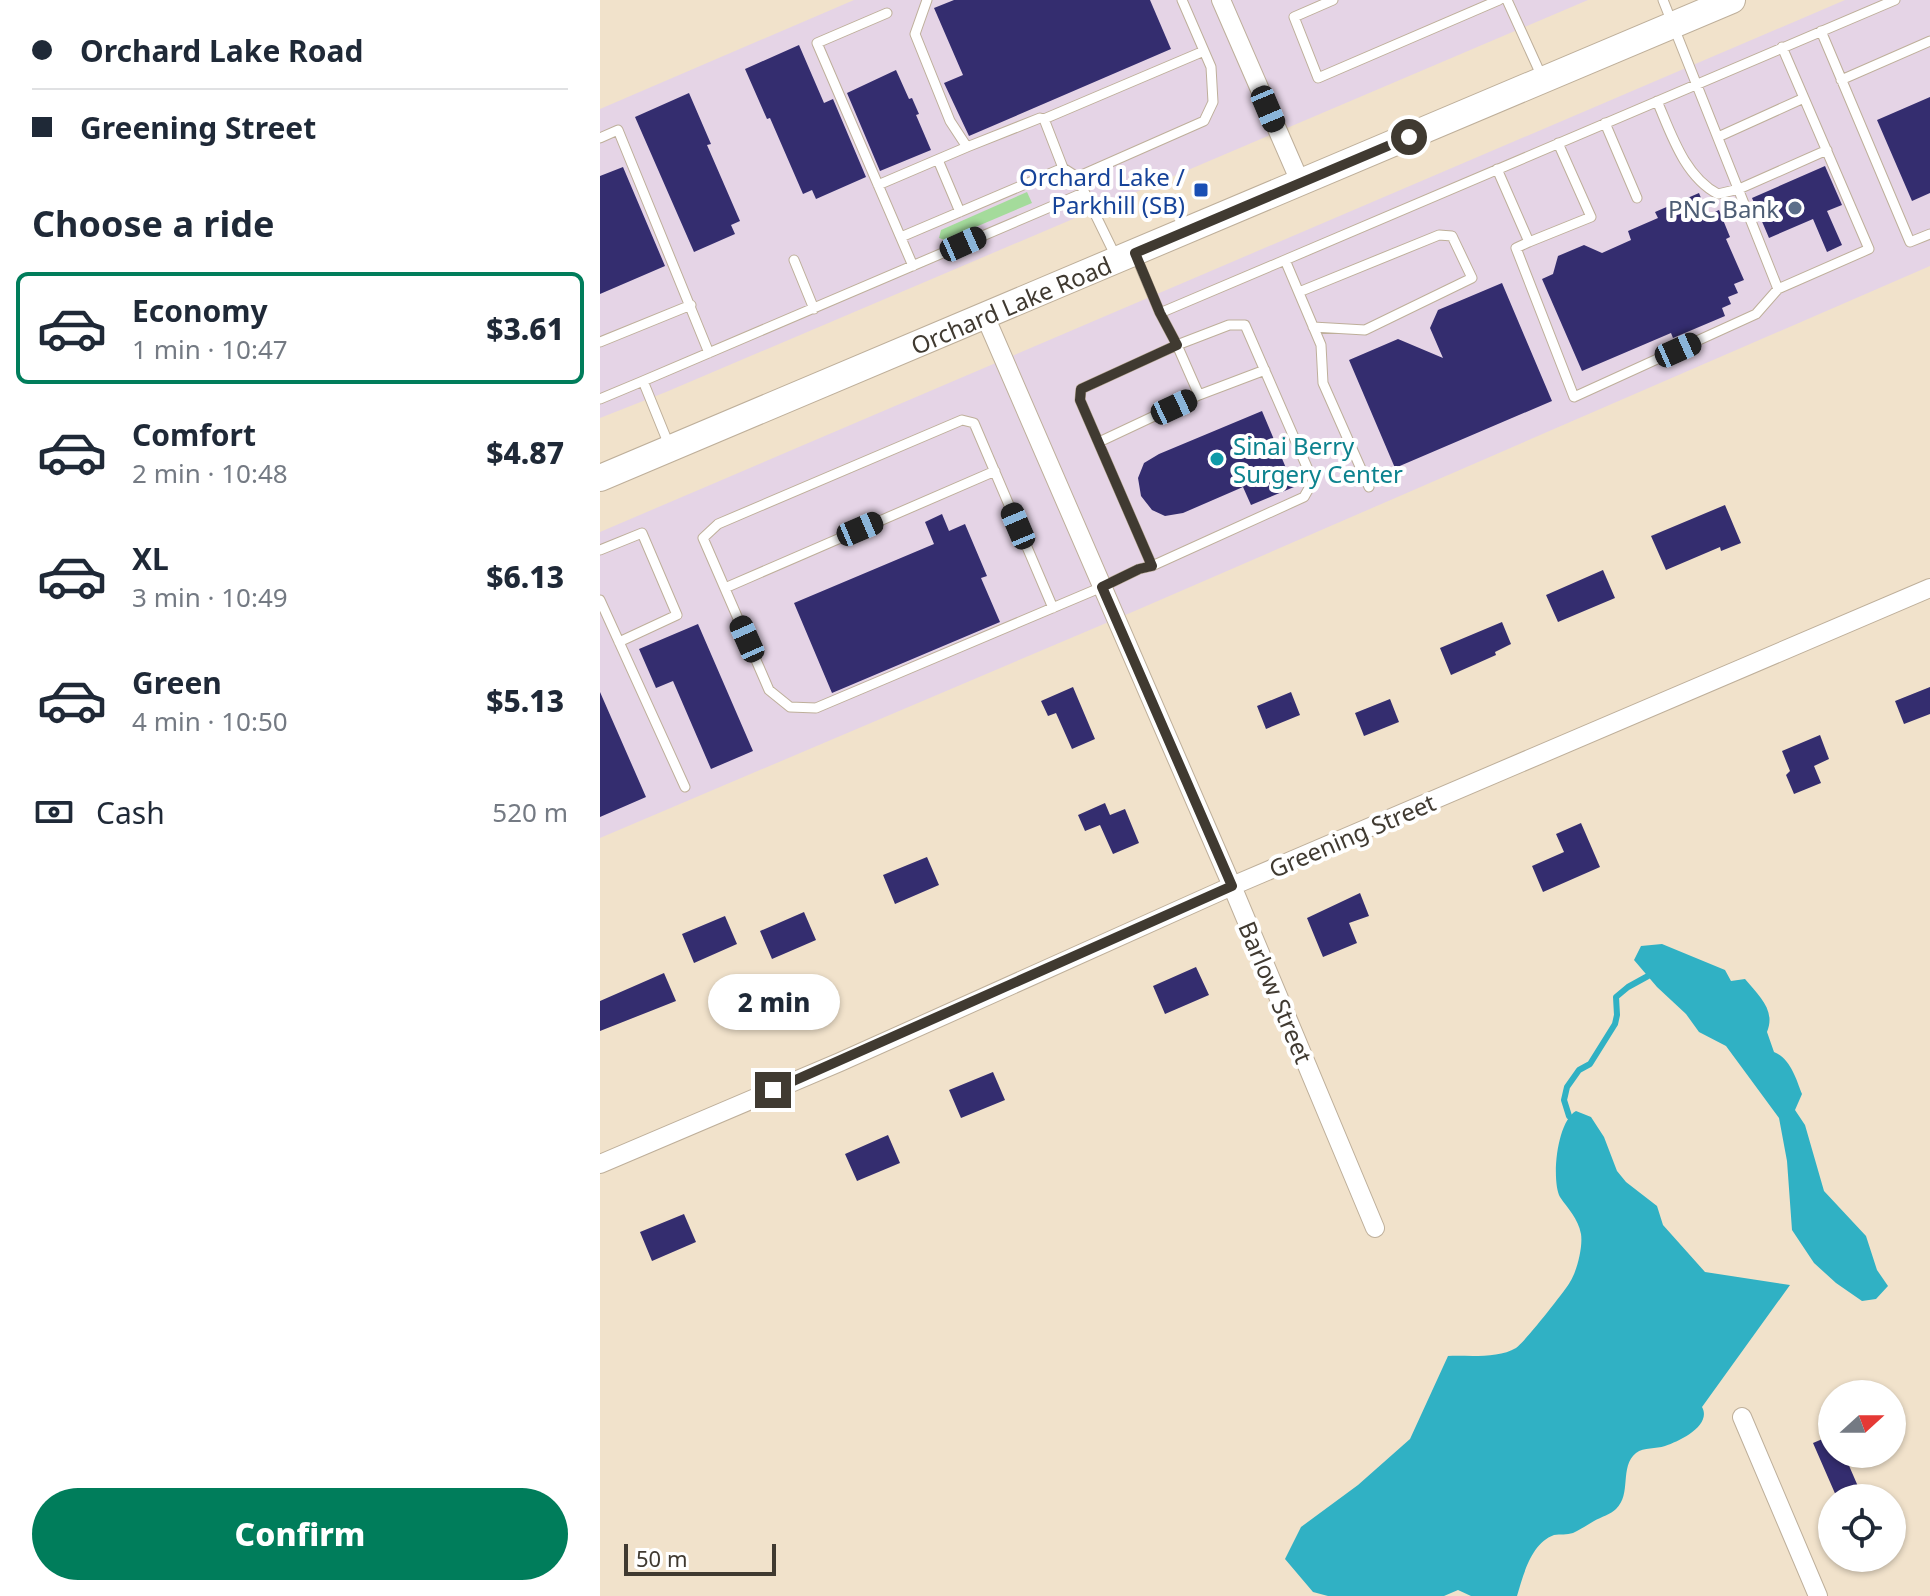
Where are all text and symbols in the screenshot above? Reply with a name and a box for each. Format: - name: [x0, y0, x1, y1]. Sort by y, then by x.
- text: Orchard Lake Road: [80, 30, 363, 71]
- car: [1248, 82, 1288, 136]
- text: Greening Street: [80, 107, 316, 148]
- route start: [1391, 119, 1427, 155]
- place label: Orchard Lake / Parkhill (SB): [1019, 160, 1185, 221]
- marker: Orchard Lake / Parkhill (SB): [1192, 181, 1210, 199]
- place label: PNC Bank: [1668, 192, 1779, 225]
- text: Choose a ride: [32, 199, 274, 248]
- marker: PNC Bank: [1786, 199, 1804, 217]
- car: [936, 223, 990, 265]
- street label: Orchard Lake Road: [905, 248, 1116, 361]
- text: Economy: [132, 290, 268, 331]
- icon: car: [36, 292, 108, 364]
- text: $3.61: [486, 308, 564, 349]
- car: [1651, 329, 1705, 371]
- text: 1 min · 10:47: [132, 331, 288, 367]
- car: [1147, 386, 1201, 428]
- text: Comfort: [132, 414, 256, 455]
- icon: car: [36, 416, 108, 488]
- place label: Sinai Berry Surgery Center: [1233, 429, 1403, 490]
- text: $4.87: [486, 432, 564, 473]
- marker: Sinai Berry Surgery Center: [1208, 450, 1226, 468]
- text: 2 min · 10:48: [132, 455, 288, 491]
- car: [998, 499, 1038, 553]
- car: [833, 509, 887, 549]
- text: XL: [132, 538, 169, 579]
- icon: car: [36, 540, 108, 612]
- text: $6.13: [486, 556, 564, 597]
- text: 3 min · 10:49: [132, 579, 288, 615]
- car: [726, 612, 768, 666]
- text: Green: [132, 662, 222, 703]
- icon: car: [36, 664, 108, 736]
- text: $5.13: [486, 680, 564, 721]
- text: 4 min · 10:50: [132, 703, 288, 739]
- street label: Greening Street: [1264, 785, 1441, 885]
- icon: cash: [32, 790, 76, 834]
- text: Cash: [96, 792, 165, 833]
- text: 520 m: [492, 794, 568, 830]
- street label: Barlow Street: [1231, 916, 1321, 1068]
- callout: 2 min: [707, 974, 839, 1030]
- text: 2 min: [738, 984, 810, 1020]
- route end: [755, 1072, 791, 1108]
- north arrow: [1818, 1380, 1906, 1468]
- map controls: [1818, 1380, 1906, 1572]
- button: locate: [1818, 1484, 1906, 1572]
- button: Confirm: [32, 1488, 568, 1580]
- scale bar: [624, 1540, 776, 1576]
- text: 50 m: [636, 1543, 687, 1573]

